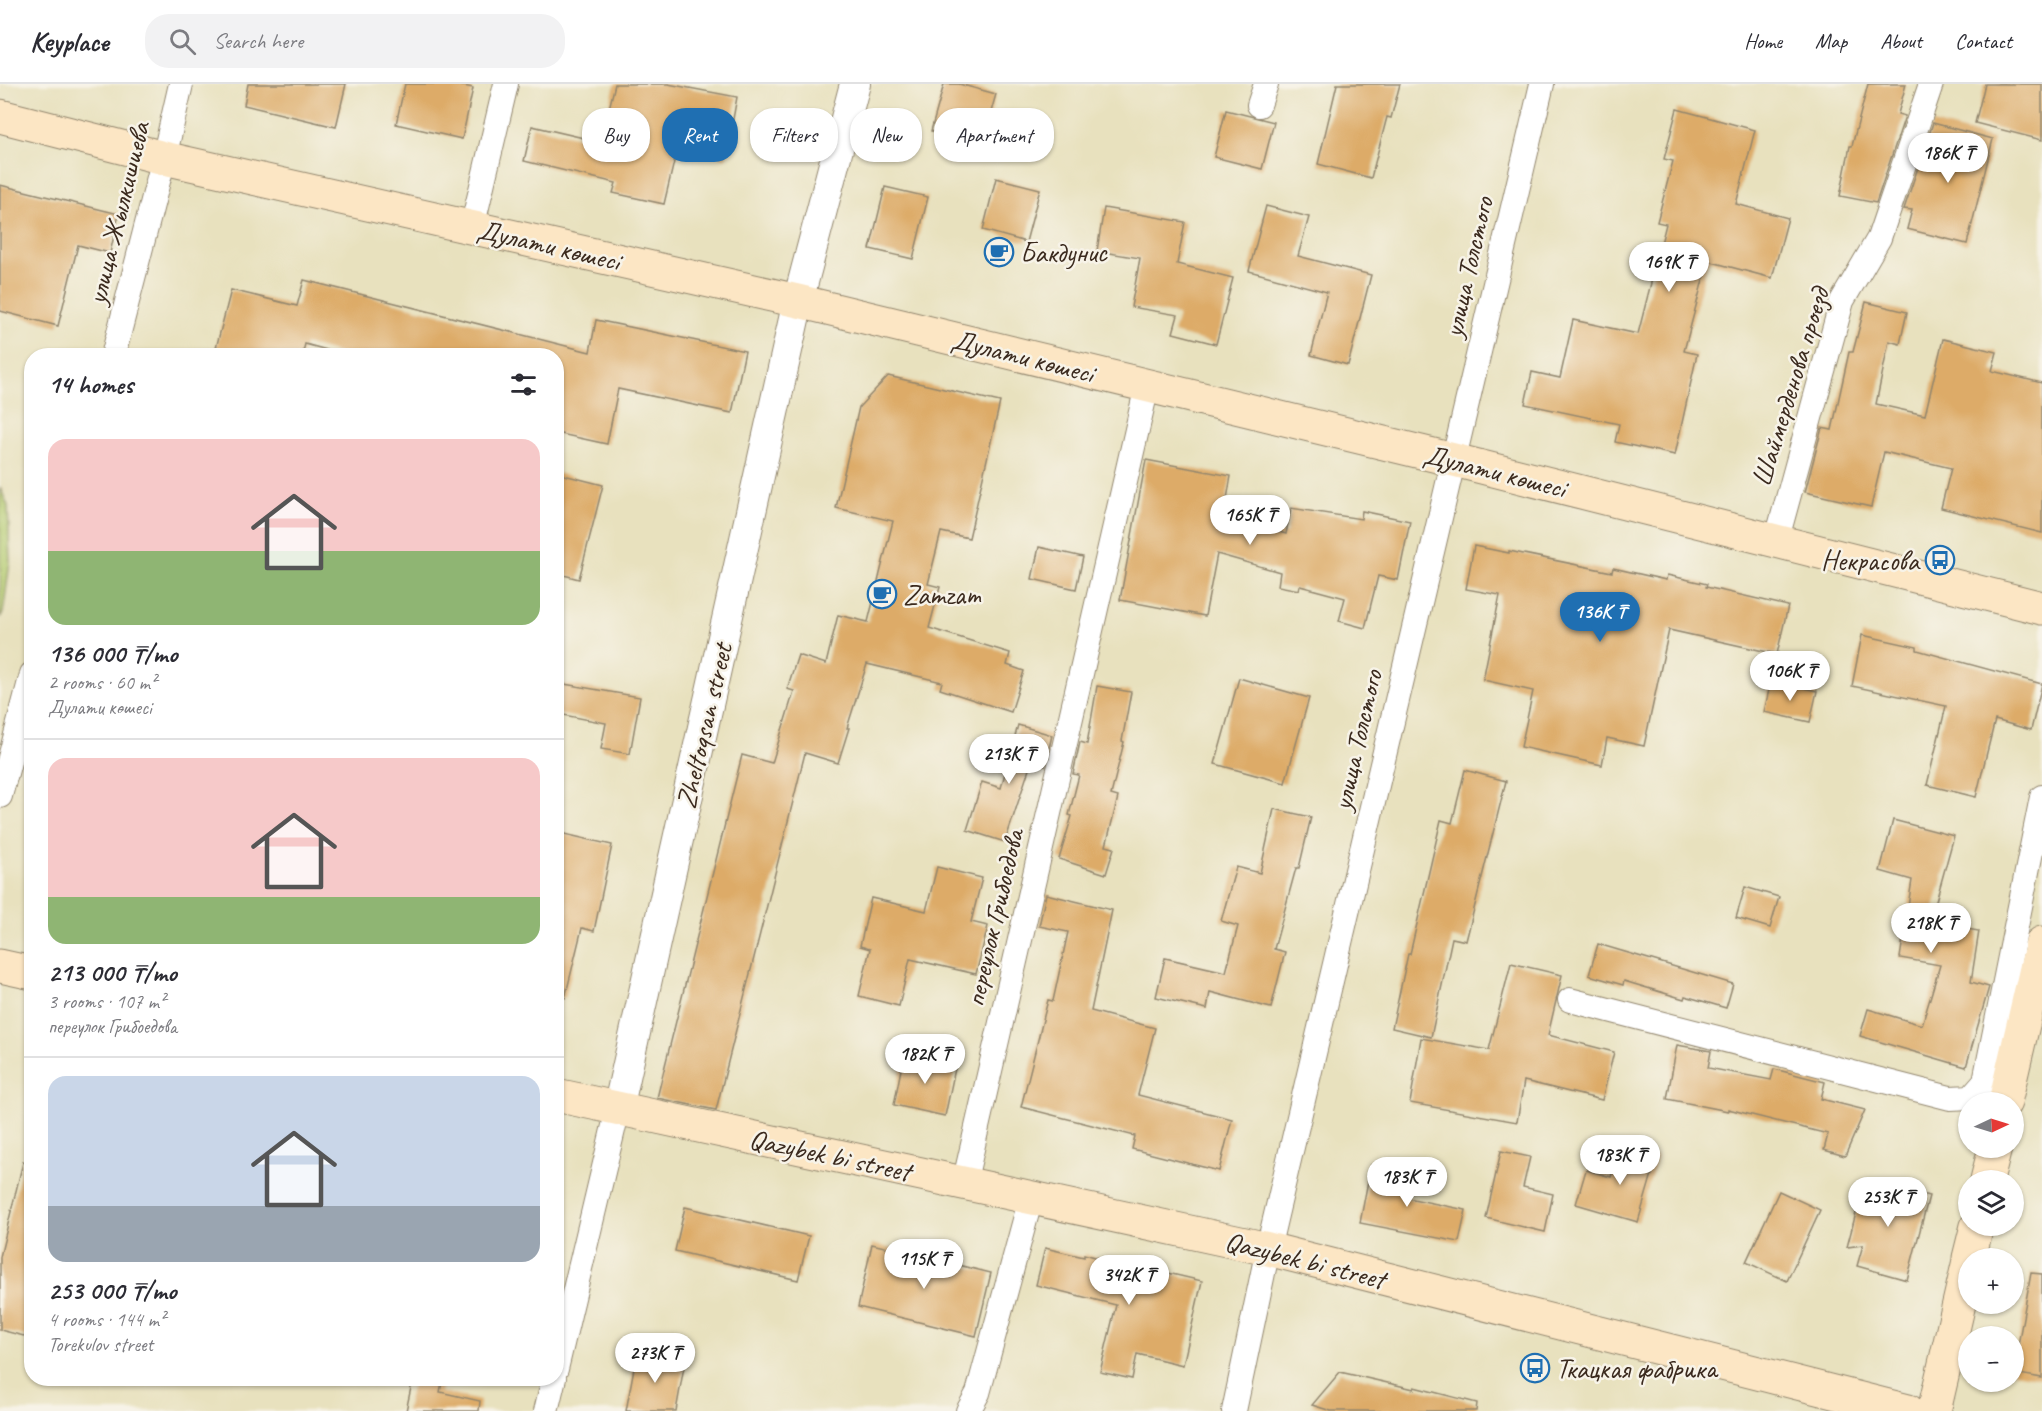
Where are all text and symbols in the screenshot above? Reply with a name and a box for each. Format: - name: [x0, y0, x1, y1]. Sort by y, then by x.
- search box: [145, 14, 565, 68]
- text: Keyplace: [30, 24, 109, 59]
- icon: search: [166, 25, 199, 58]
- text: Search here: [214, 27, 303, 55]
- text: Home: [1744, 28, 1782, 54]
- text: Map: [1815, 28, 1847, 54]
- text: About: [1880, 28, 1922, 54]
- text: Contact: [1955, 28, 2012, 54]
- chip: Buy: [582, 108, 650, 162]
- chip: Rent: [662, 108, 738, 162]
- chip: Filters: [750, 108, 838, 162]
- chip: New: [850, 108, 922, 162]
- chip: Apartment: [934, 108, 1054, 162]
- street label: улица Жылкишиева: [78, 117, 158, 310]
- pin: 186K ₸: [1899, 133, 1997, 184]
- text: 186K ₸: [1922, 140, 1974, 165]
- street label: улица Толстого: [1434, 191, 1502, 342]
- street label: Дулати көшесі: [474, 212, 627, 279]
- place label: Бакдунис: [1020, 235, 1109, 270]
- cafe icon: Бакдунис: [983, 236, 1015, 268]
- pin: 169K ₸: [1620, 242, 1718, 293]
- text: 169K ₸: [1643, 249, 1695, 274]
- street label: Шаймерденова проезд: [1743, 281, 1838, 490]
- street label: Дулати көшесі: [948, 321, 1101, 391]
- text: 14 homes: [48, 368, 133, 401]
- icon: filters: [507, 368, 540, 401]
- street label: Дулати көшесі: [1420, 436, 1573, 506]
- icon: home: [240, 478, 348, 586]
- pin: 165K ₸: [1201, 495, 1299, 546]
- text: 165K ₸: [1224, 502, 1276, 527]
- place label: Некрасова: [1821, 543, 1921, 578]
- bus stop icon: Некрасова: [1924, 544, 1956, 576]
- place label: Zamzam: [903, 577, 982, 612]
- cafe icon: Zamzam: [866, 578, 898, 610]
- pin: 136K ₸: [1551, 592, 1649, 643]
- text: 136K ₸: [1574, 599, 1626, 624]
- text: 136 000 ₸/mo: [48, 637, 177, 670]
- street label: Zheltoqsan street: [668, 638, 741, 812]
- pin: 106K ₸: [1741, 651, 1839, 702]
- text: 106K ₸: [1764, 658, 1816, 683]
- street label: улица Толстого: [1323, 664, 1391, 815]
- text: 2 rooms · 60 m²: [48, 670, 156, 695]
- text: Дулати көшесі: [48, 695, 152, 720]
- pin: 213K ₸: [960, 734, 1058, 785]
- text: 213K ₸: [983, 741, 1035, 766]
- icon: home: [240, 797, 348, 905]
- street label: переулок Грибоедова: [957, 824, 1032, 1010]
- pin: 218K ₸: [1882, 903, 1980, 954]
- text: 218K ₸: [1905, 910, 1957, 935]
- text: 213 000 ₸/mo: [48, 956, 177, 989]
- text: 3 rooms · 107 m²: [48, 989, 165, 1014]
- text: переулок Грибоедова: [48, 1014, 177, 1039]
- pin: 182K ₸: [876, 1034, 974, 1085]
- text: 182K ₸: [899, 1041, 951, 1066]
- north arrow: [1958, 1092, 2024, 1158]
- map controls: [1958, 1092, 2024, 1392]
- icon: home: [240, 1115, 348, 1223]
- street label: Qazybek bi street: [746, 1121, 917, 1190]
- pin: 183K ₸: [1571, 1135, 1669, 1186]
- text: 183K ₸: [1594, 1142, 1646, 1167]
- pin: 183K ₸: [1358, 1157, 1456, 1208]
- text: 183K ₸: [1381, 1164, 1433, 1189]
- button: layers: [1958, 1170, 2024, 1236]
- pin: 253K ₸: [1839, 1177, 1937, 1228]
- text: 253K ₸: [1862, 1184, 1914, 1209]
- street label: Qazybek bi street: [1221, 1223, 1392, 1298]
- pin: 115K ₸: [875, 1239, 973, 1290]
- text: 115K ₸: [898, 1246, 950, 1271]
- button: +: [1958, 1248, 2024, 1314]
- pin: 342K ₸: [1080, 1255, 1178, 1306]
- text: 342K ₸: [1103, 1262, 1155, 1287]
- text: 253 000 ₸/mo: [48, 1274, 176, 1307]
- text: 4 rooms · 144 m²: [48, 1307, 165, 1332]
- button: −: [1958, 1326, 2024, 1392]
- text: Torekulov street: [48, 1332, 153, 1357]
- pin: 273K ₸: [606, 1333, 704, 1384]
- text: 273K ₸: [629, 1340, 681, 1365]
- place label: Ткацкая фабрика: [1556, 1351, 1719, 1386]
- bus stop icon: Ткацкая фабрика: [1519, 1352, 1551, 1384]

